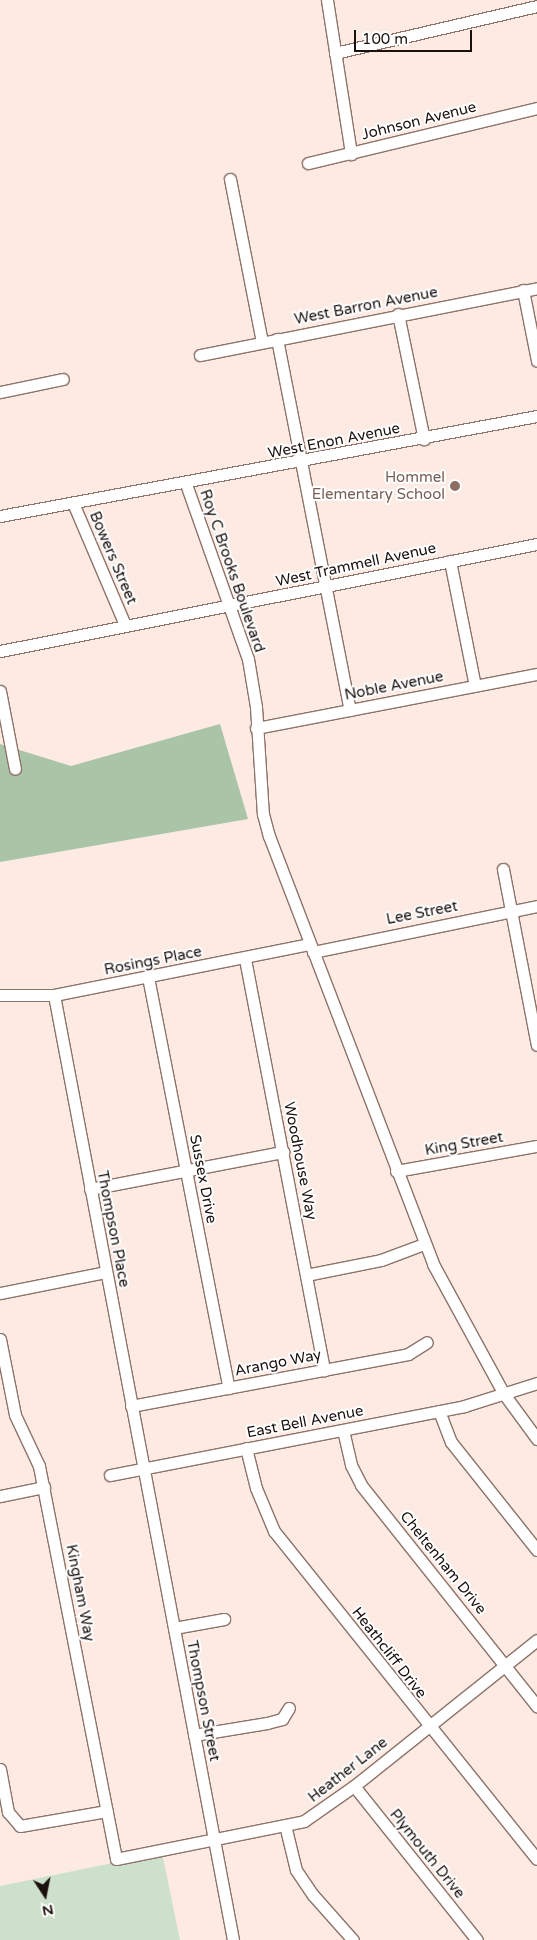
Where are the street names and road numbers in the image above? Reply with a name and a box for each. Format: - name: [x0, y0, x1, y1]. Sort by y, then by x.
- street label: Johnson Avenue: [360, 98, 478, 144]
- street label: West Barron Avenue: [293, 283, 439, 329]
- street label: West Enon Avenue: [266, 419, 402, 463]
- street label: Roy C Brooks Boulevard: [196, 487, 268, 655]
- street label: Bowers Street: [85, 509, 141, 607]
- street label: West Trammell Avenue: [274, 539, 438, 591]
- street label: Noble Avenue: [343, 668, 445, 704]
- street label: Lee Street: [385, 897, 459, 929]
- street label: Rosings Place: [103, 943, 203, 979]
- street label: Woodhouse Way: [280, 1100, 320, 1222]
- street label: King Street: [423, 1128, 505, 1160]
- street label: Sussex Drive: [186, 1133, 220, 1225]
- street label: Thompson Place: [93, 1169, 133, 1289]
- street label: Arango Way: [233, 1346, 323, 1380]
- street label: East Bell Avenue: [245, 1402, 365, 1442]
- street label: Cheltenham Drive: [396, 1508, 490, 1618]
- street label: Kingham Way: [62, 1543, 98, 1643]
- street label: Heathcliff Drive: [348, 1604, 430, 1702]
- street label: Thompson Street: [182, 1639, 224, 1763]
- street label: Heather Lane: [305, 1733, 391, 1807]
- street label: Plymouth Drive: [386, 1806, 468, 1902]

